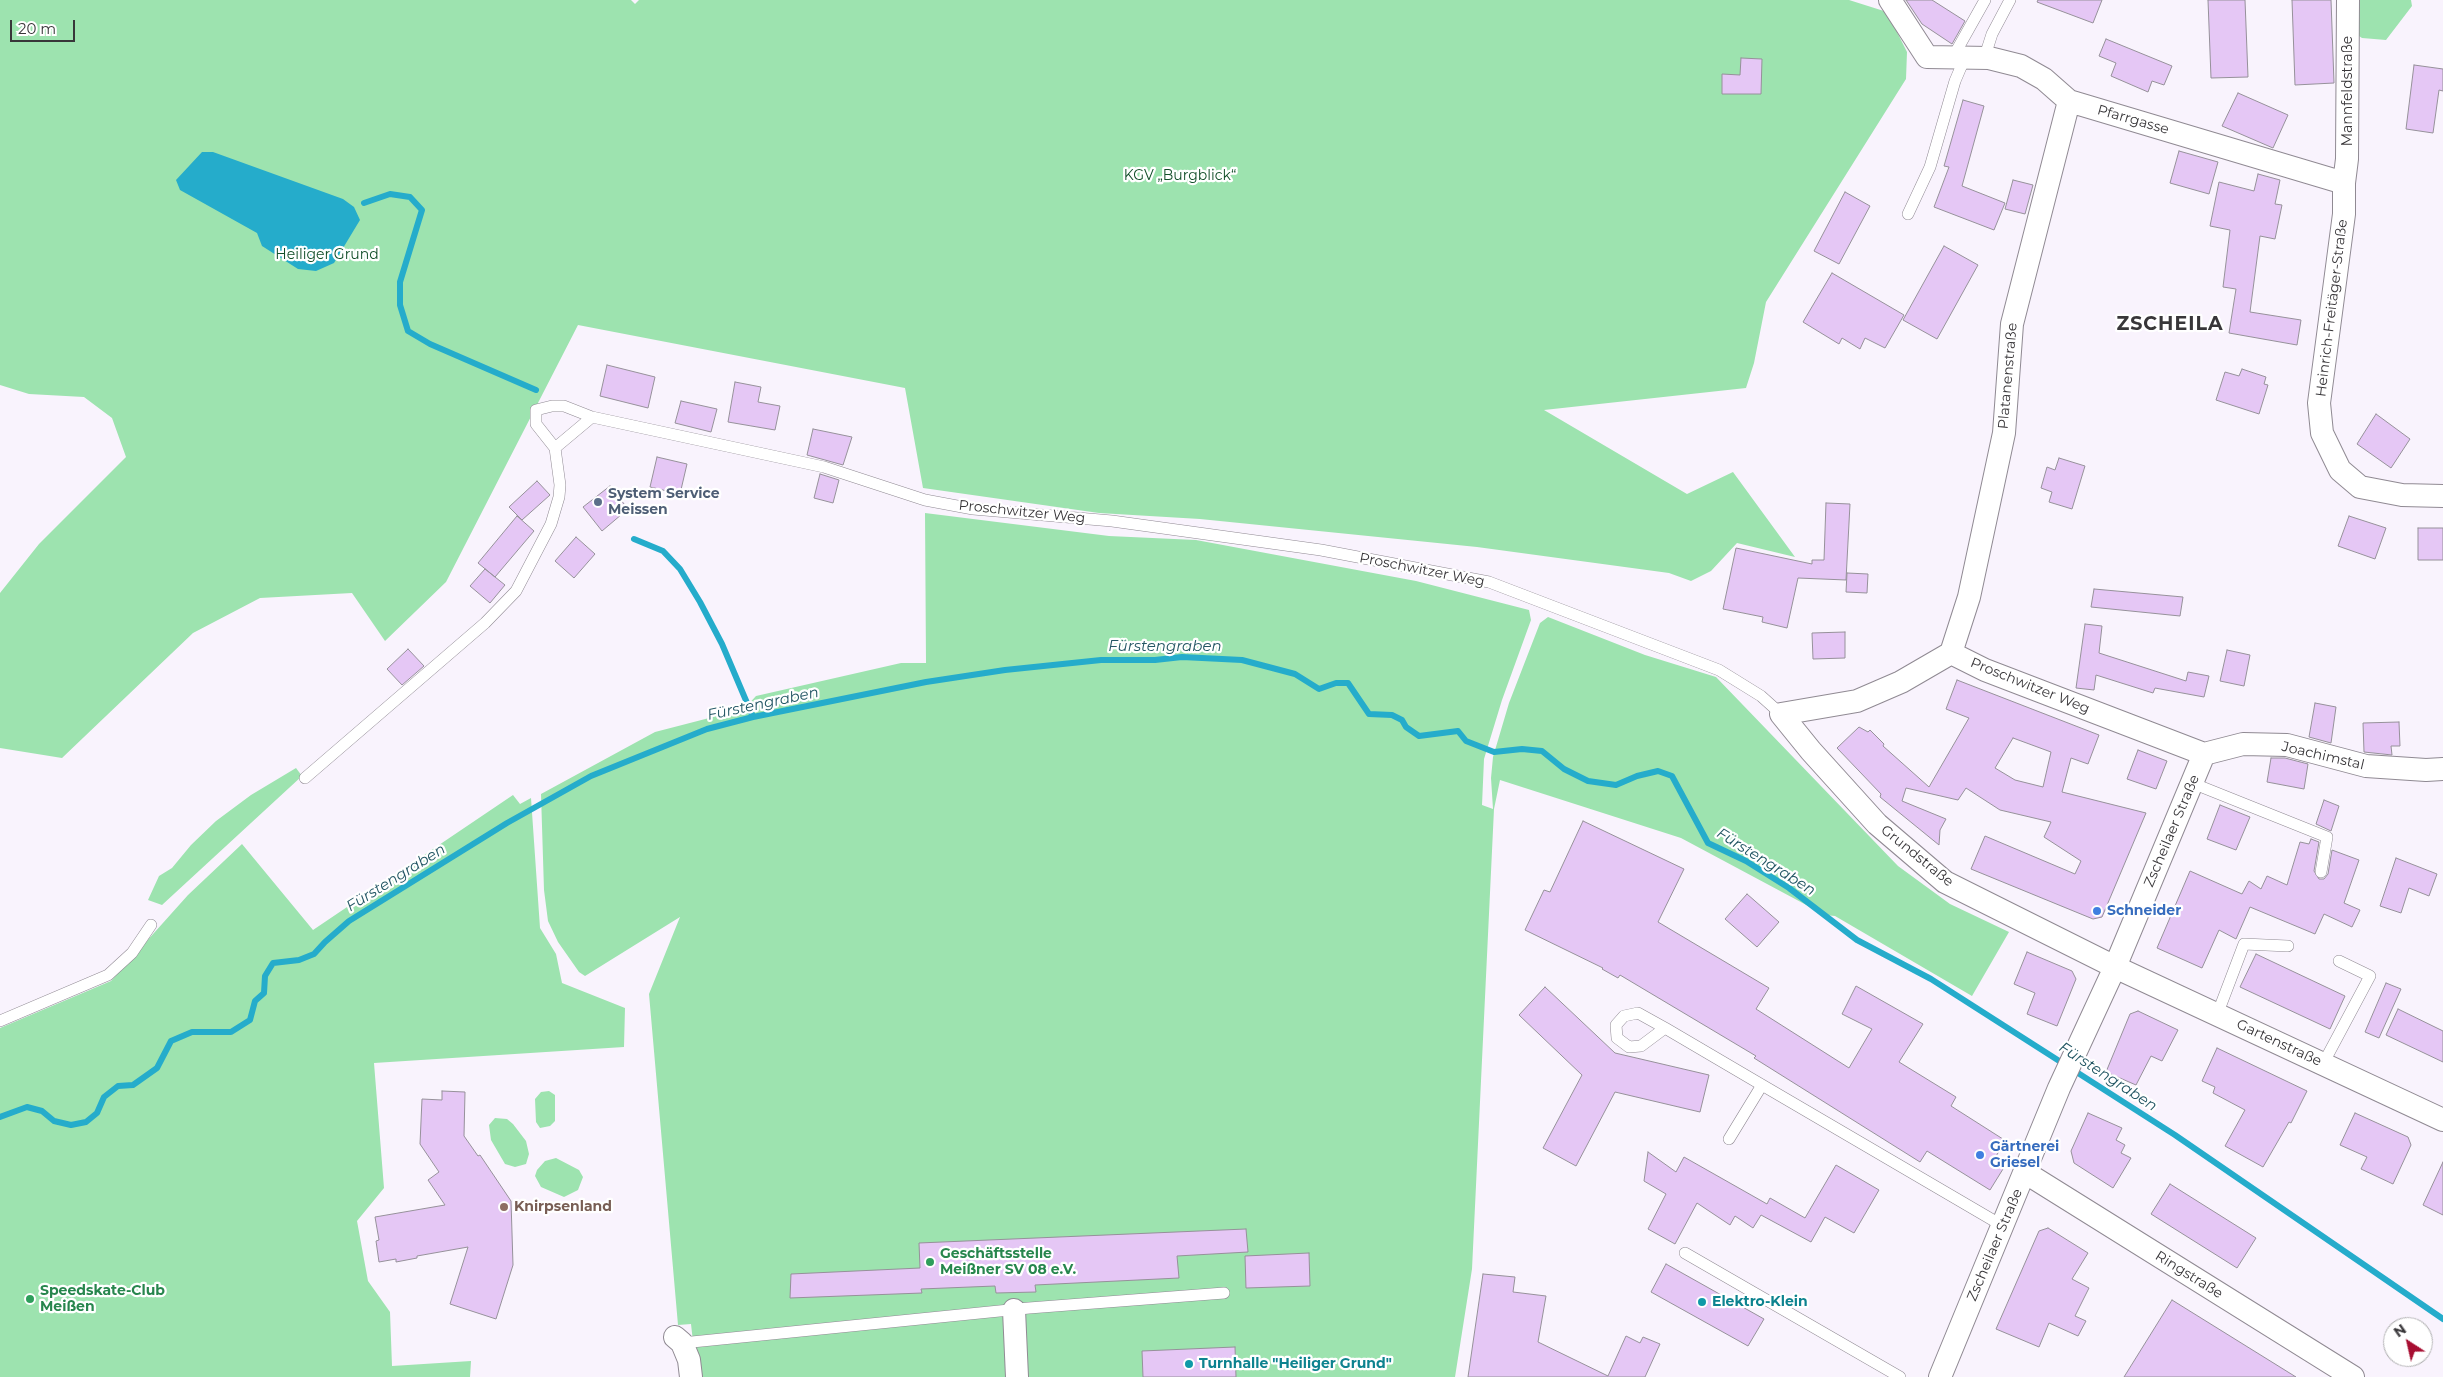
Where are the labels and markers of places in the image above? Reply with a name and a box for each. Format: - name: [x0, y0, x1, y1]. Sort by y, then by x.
- place label: System Service Meissen: [608, 486, 720, 518]
- marker: System Service Meissen: [592, 496, 604, 508]
- place label: Schneider: [2107, 903, 2181, 919]
- marker: Schneider: [2091, 905, 2103, 917]
- place label: Gärtnerei Griesel: [1990, 1139, 2059, 1172]
- marker: Gärtnerei Griesel: [1974, 1149, 1986, 1161]
- place label: Knirpsenland: [514, 1199, 612, 1215]
- marker: Knirpsenland: [498, 1201, 510, 1213]
- place label: Geschäftsstelle Meißner SV 08 e.V.: [940, 1246, 1076, 1278]
- marker: Geschäftsstelle Meißner SV 08 e.V.: [924, 1256, 936, 1268]
- place label: Speedskate-Club Meißen: [40, 1283, 165, 1315]
- marker: Speedskate-Club Meißen: [24, 1293, 36, 1305]
- place label: Elektro-Klein: [1712, 1294, 1808, 1310]
- marker: Elektro-Klein: [1696, 1296, 1708, 1308]
- place label: Turnhalle "Heiliger Grund": [1199, 1356, 1392, 1372]
- marker: Turnhalle "Heiliger Grund": [1183, 1358, 1195, 1370]

